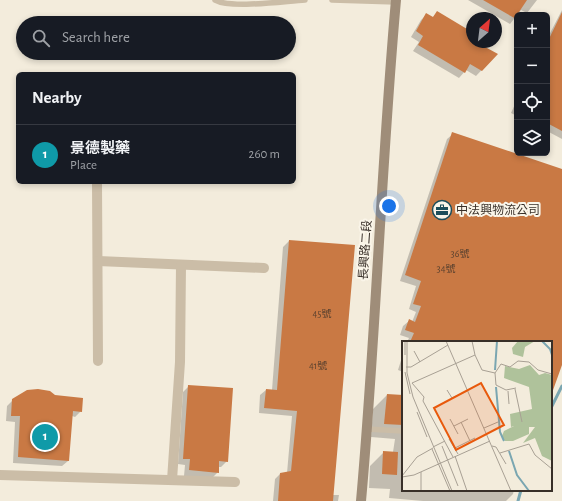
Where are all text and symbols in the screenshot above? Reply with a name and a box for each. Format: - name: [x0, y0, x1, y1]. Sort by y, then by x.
- north arrow: [466, 12, 502, 48]
- map controls: [514, 12, 550, 156]
- button: +: [514, 12, 550, 48]
- search box: [16, 16, 296, 60]
- icon: search: [30, 27, 52, 49]
- text: Search here: [62, 30, 130, 45]
- button: −: [514, 48, 550, 84]
- button: locate: [514, 84, 550, 120]
- text: Nearby: [32, 89, 82, 106]
- button: layers: [514, 120, 550, 156]
- text: 景德製藥: [70, 141, 130, 156]
- text: 1: [43, 148, 47, 161]
- text: 260 m: [249, 148, 280, 161]
- text: Place: [70, 159, 97, 172]
- your location: [379, 196, 399, 216]
- office icon: 中法興物流公司: [431, 199, 453, 221]
- place label: 中法興物流公司: [456, 203, 540, 216]
- street label: 長興路二段: [356, 220, 373, 280]
- house number: 36號: [451, 249, 469, 259]
- house number: 34號: [437, 264, 455, 274]
- house number: 45號: [313, 309, 332, 319]
- inset map: [402, 341, 552, 491]
- house number: 41號: [309, 361, 327, 371]
- pin: 1: [32, 422, 58, 452]

